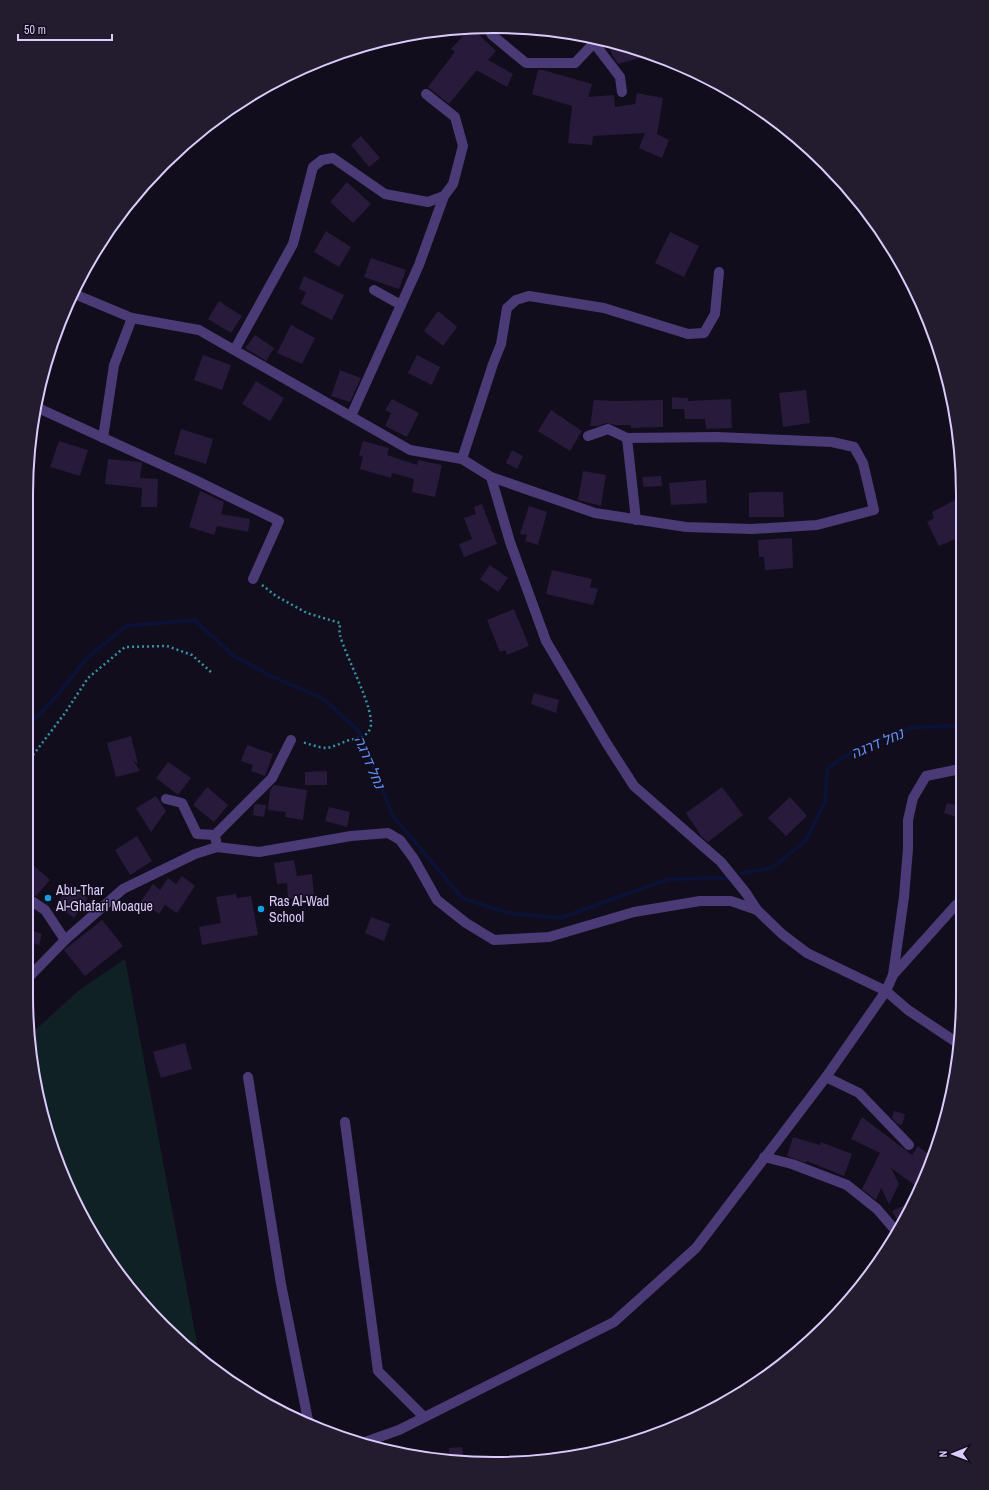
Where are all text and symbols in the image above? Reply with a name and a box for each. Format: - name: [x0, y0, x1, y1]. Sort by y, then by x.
- scale bar: [18, 16, 112, 42]
- text: 50 m: [24, 22, 46, 38]
- water label: נחל דרגה: [847, 722, 908, 764]
- water label: נחל דרגה: [349, 732, 391, 793]
- place label: Abu-Thar Al-Ghafari Moaque: [55, 881, 153, 915]
- place label: Ras Al-Wad School: [269, 892, 329, 926]
- marker: Abu-Thar Al-Ghafari Moaque: [43, 893, 53, 903]
- marker: Ras Al-Wad School: [256, 904, 266, 914]
- north arrow: [933, 1434, 973, 1474]
- text: N: [936, 1451, 950, 1458]

